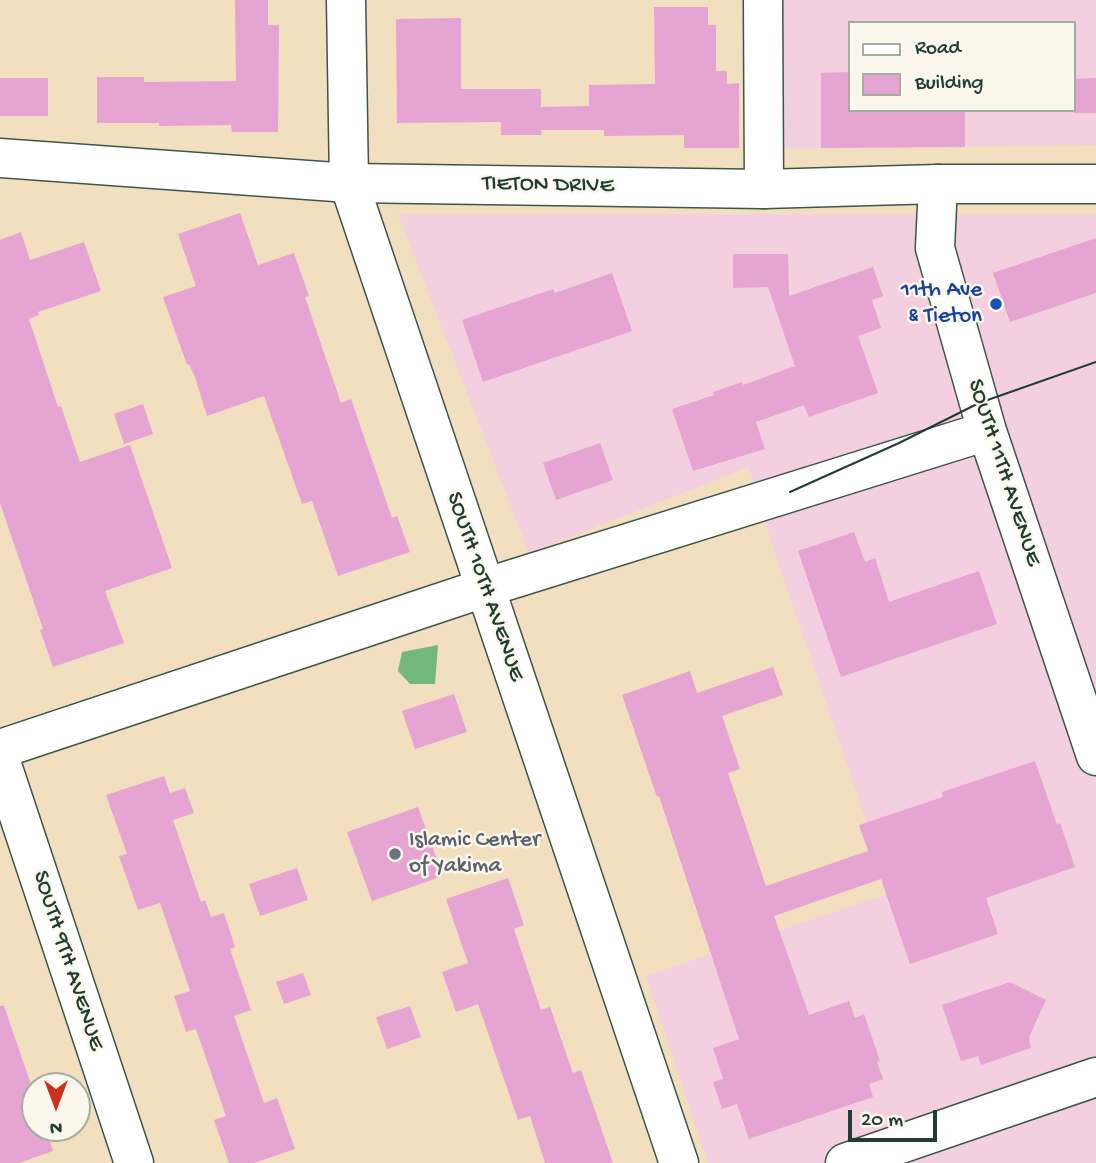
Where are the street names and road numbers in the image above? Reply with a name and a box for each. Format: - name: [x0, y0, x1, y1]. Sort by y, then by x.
- street label: TIETON DRIVE: [482, 171, 614, 201]
- street label: SOUTH 11TH AVENUE: [960, 376, 1046, 570]
- street label: SOUTH 10TH AVENUE: [439, 489, 529, 685]
- street label: SOUTH 9TH AVENUE: [25, 868, 109, 1054]

